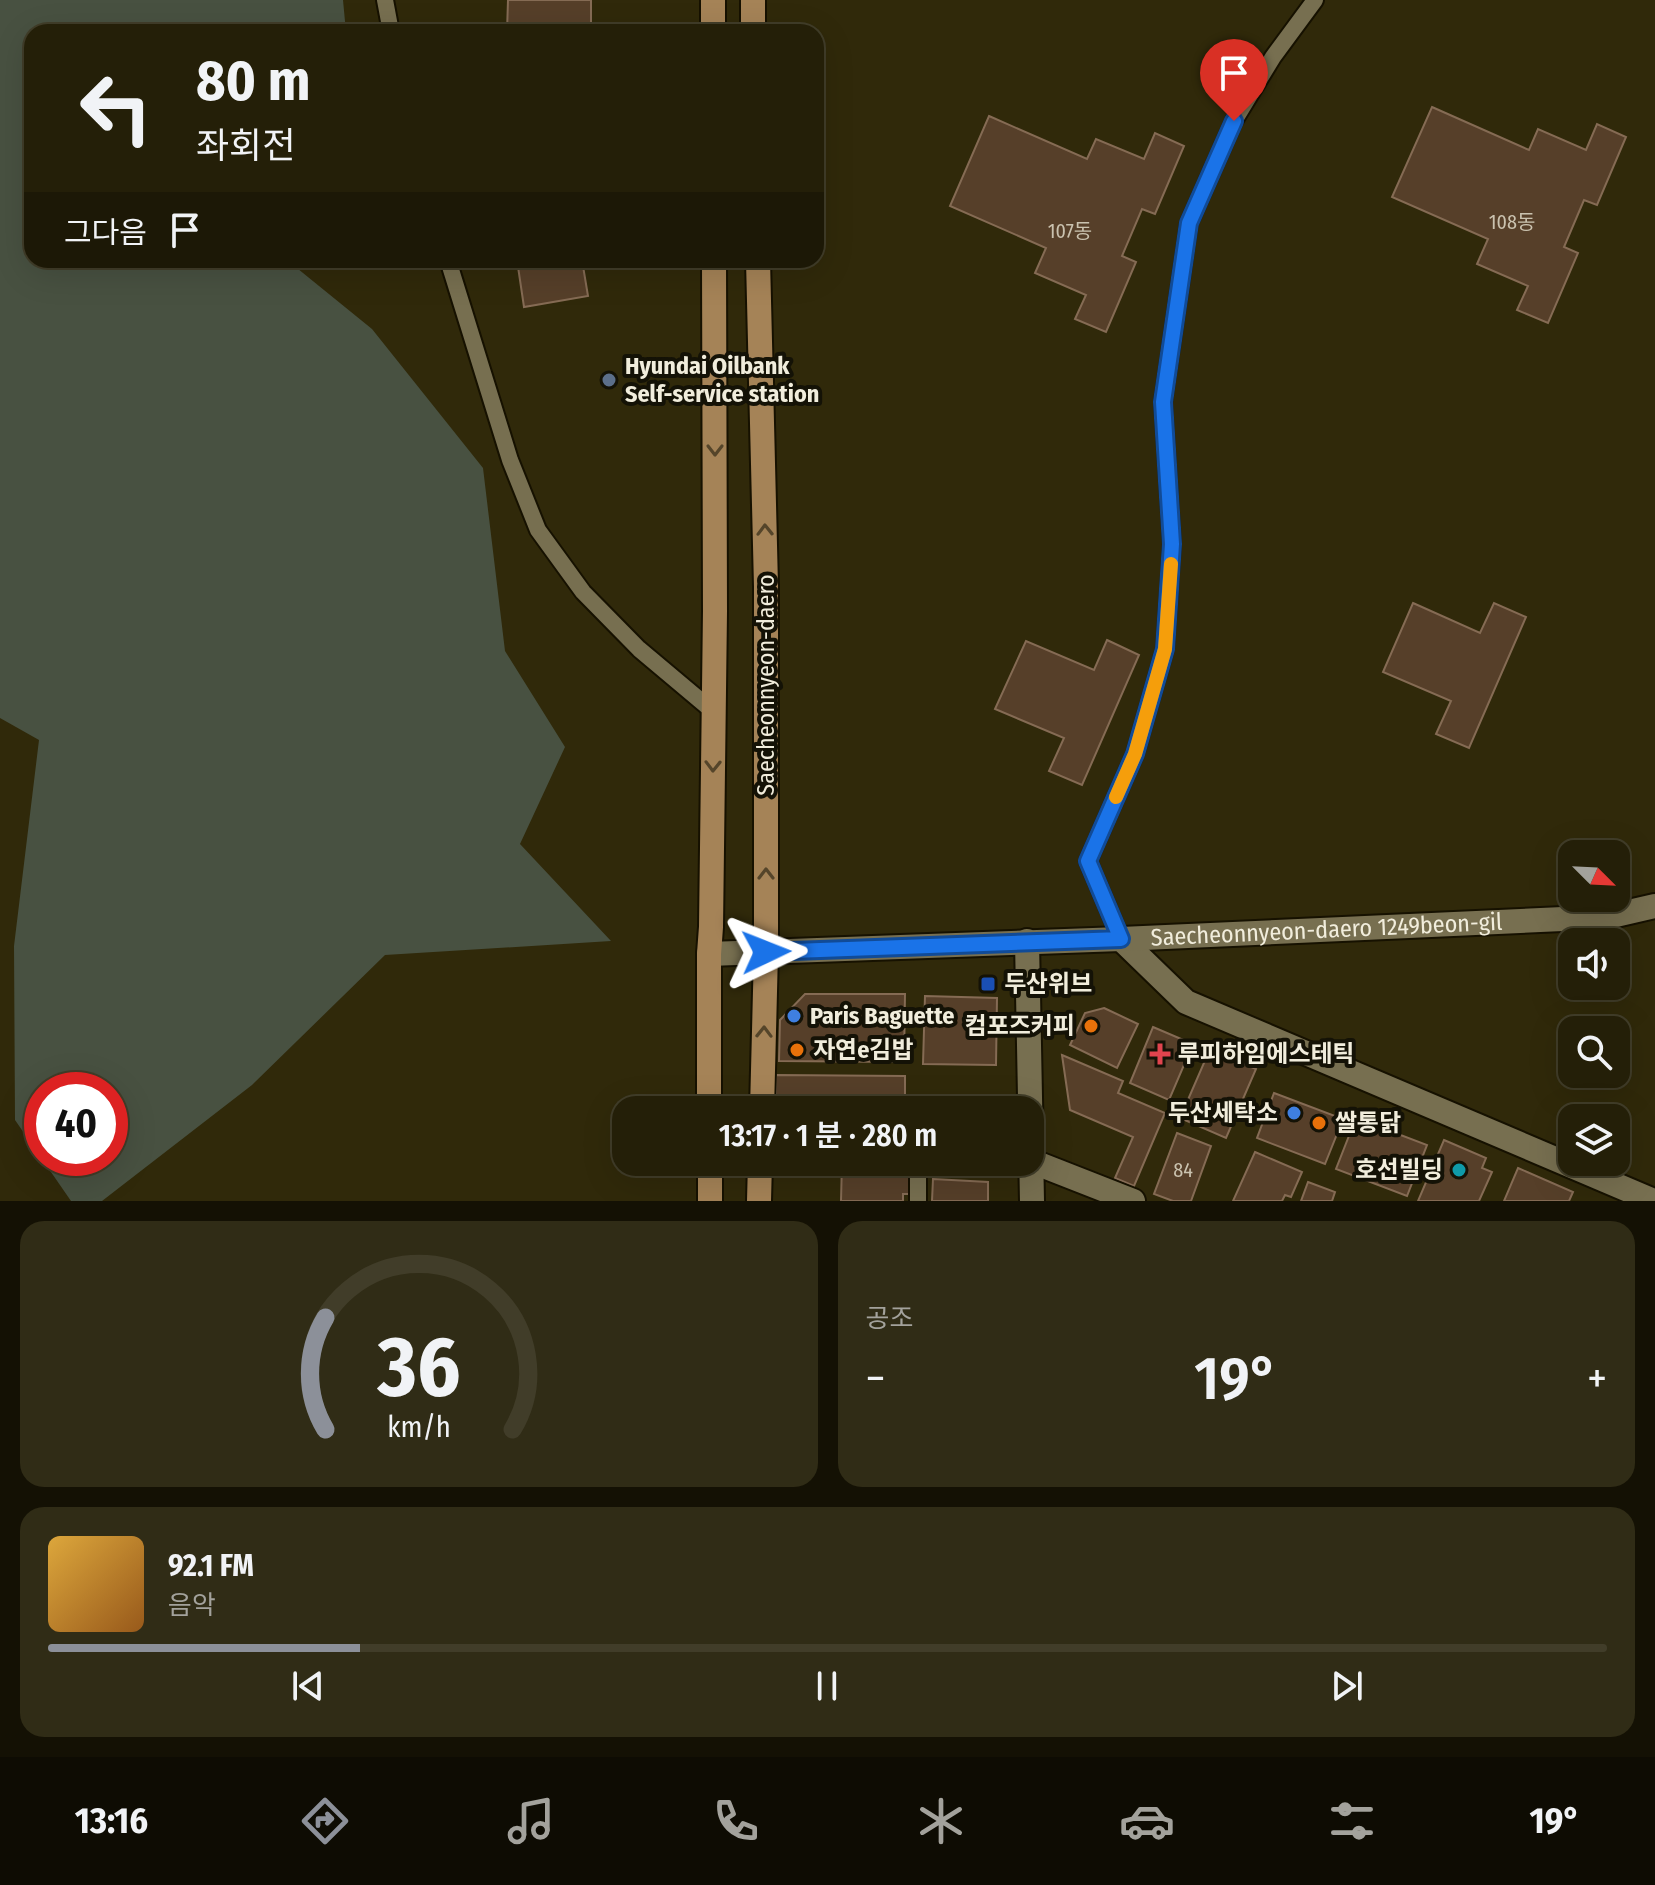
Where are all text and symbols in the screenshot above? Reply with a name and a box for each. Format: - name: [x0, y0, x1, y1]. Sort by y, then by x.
- pin: [1200, 39, 1268, 121]
- text: 80 m: [196, 48, 311, 115]
- icon: arrive: [1212, 51, 1256, 95]
- icon: left: [64, 56, 168, 160]
- text: 좌회전: [196, 124, 295, 168]
- icon: arrive: [163, 208, 207, 252]
- house number: 108동: [1489, 210, 1535, 234]
- text: 그다음: [64, 215, 147, 251]
- house number: 107동: [1048, 219, 1092, 243]
- place label: Hyundai Oilbank Self-service station: [625, 352, 819, 408]
- marker: Hyundai Oilbank Self-service station: [600, 371, 618, 389]
- one-way arrow: [706, 444, 723, 457]
- one-way arrow: [756, 523, 773, 536]
- street label: Saecheonnyeon-daero: [752, 574, 780, 796]
- one-way arrow: [704, 760, 722, 773]
- north arrow: [1558, 840, 1630, 912]
- map controls: [1558, 840, 1630, 1176]
- one-way arrow: [757, 867, 775, 880]
- street label: Saecheonnyeon-daero 1249beon-gil: [1150, 908, 1503, 952]
- position arrow: [724, 910, 808, 994]
- button: sound: [1558, 928, 1630, 1000]
- place label: 두산위브: [1004, 970, 1092, 998]
- marker: 두산위브: [979, 975, 997, 993]
- place label: Paris Baguette: [810, 1002, 954, 1030]
- marker: Paris Baguette: [785, 1007, 803, 1025]
- place label: 컴포즈커피: [965, 1012, 1075, 1040]
- button: search: [1558, 1016, 1630, 1088]
- marker: 컴포즈커피: [1082, 1017, 1100, 1035]
- one-way arrow: [755, 1025, 772, 1038]
- place label: 자연e김밥: [813, 1036, 914, 1064]
- place label: 루피하임에스테틱: [1178, 1040, 1355, 1068]
- marker: 자연e김밥: [788, 1041, 806, 1059]
- marker: 루피하임에스테틱: [1149, 1043, 1171, 1065]
- speed limit sign: 40: [24, 1072, 128, 1176]
- place label: 두산세탁소: [1168, 1099, 1278, 1127]
- marker: 두산세탁소: [1285, 1104, 1303, 1122]
- button: layers: [1558, 1104, 1630, 1176]
- place label: 쌀통닭: [1335, 1109, 1401, 1137]
- marker: 쌀통닭: [1310, 1114, 1328, 1132]
- text: 13:17 · 1 분 · 280 m: [719, 1118, 937, 1154]
- place label: 호선빌딩: [1355, 1156, 1443, 1184]
- house number: 84: [1173, 1158, 1193, 1182]
- marker: 호선빌딩: [1450, 1161, 1468, 1179]
- text: 공조: [866, 1303, 913, 1334]
- text: 36: [376, 1318, 460, 1418]
- text: 19°: [1194, 1343, 1278, 1415]
- text: −: [866, 1352, 885, 1405]
- text: +: [1587, 1352, 1607, 1405]
- text: km/h: [387, 1410, 451, 1445]
- text: 92.1 FM: [168, 1548, 254, 1584]
- text: 음악: [168, 1590, 216, 1621]
- icon: previous: [286, 1664, 330, 1708]
- icon: pause: [805, 1664, 849, 1708]
- icon: next: [1325, 1664, 1369, 1708]
- icon: directions: [297, 1793, 353, 1849]
- icon: music: [503, 1793, 559, 1849]
- icon: phone: [708, 1793, 764, 1849]
- icon: climate: [913, 1793, 969, 1849]
- icon: car: [1119, 1793, 1175, 1849]
- icon: filters: [1324, 1793, 1380, 1849]
- text: 13:16: [75, 1799, 148, 1843]
- text: 19°: [1530, 1799, 1580, 1843]

